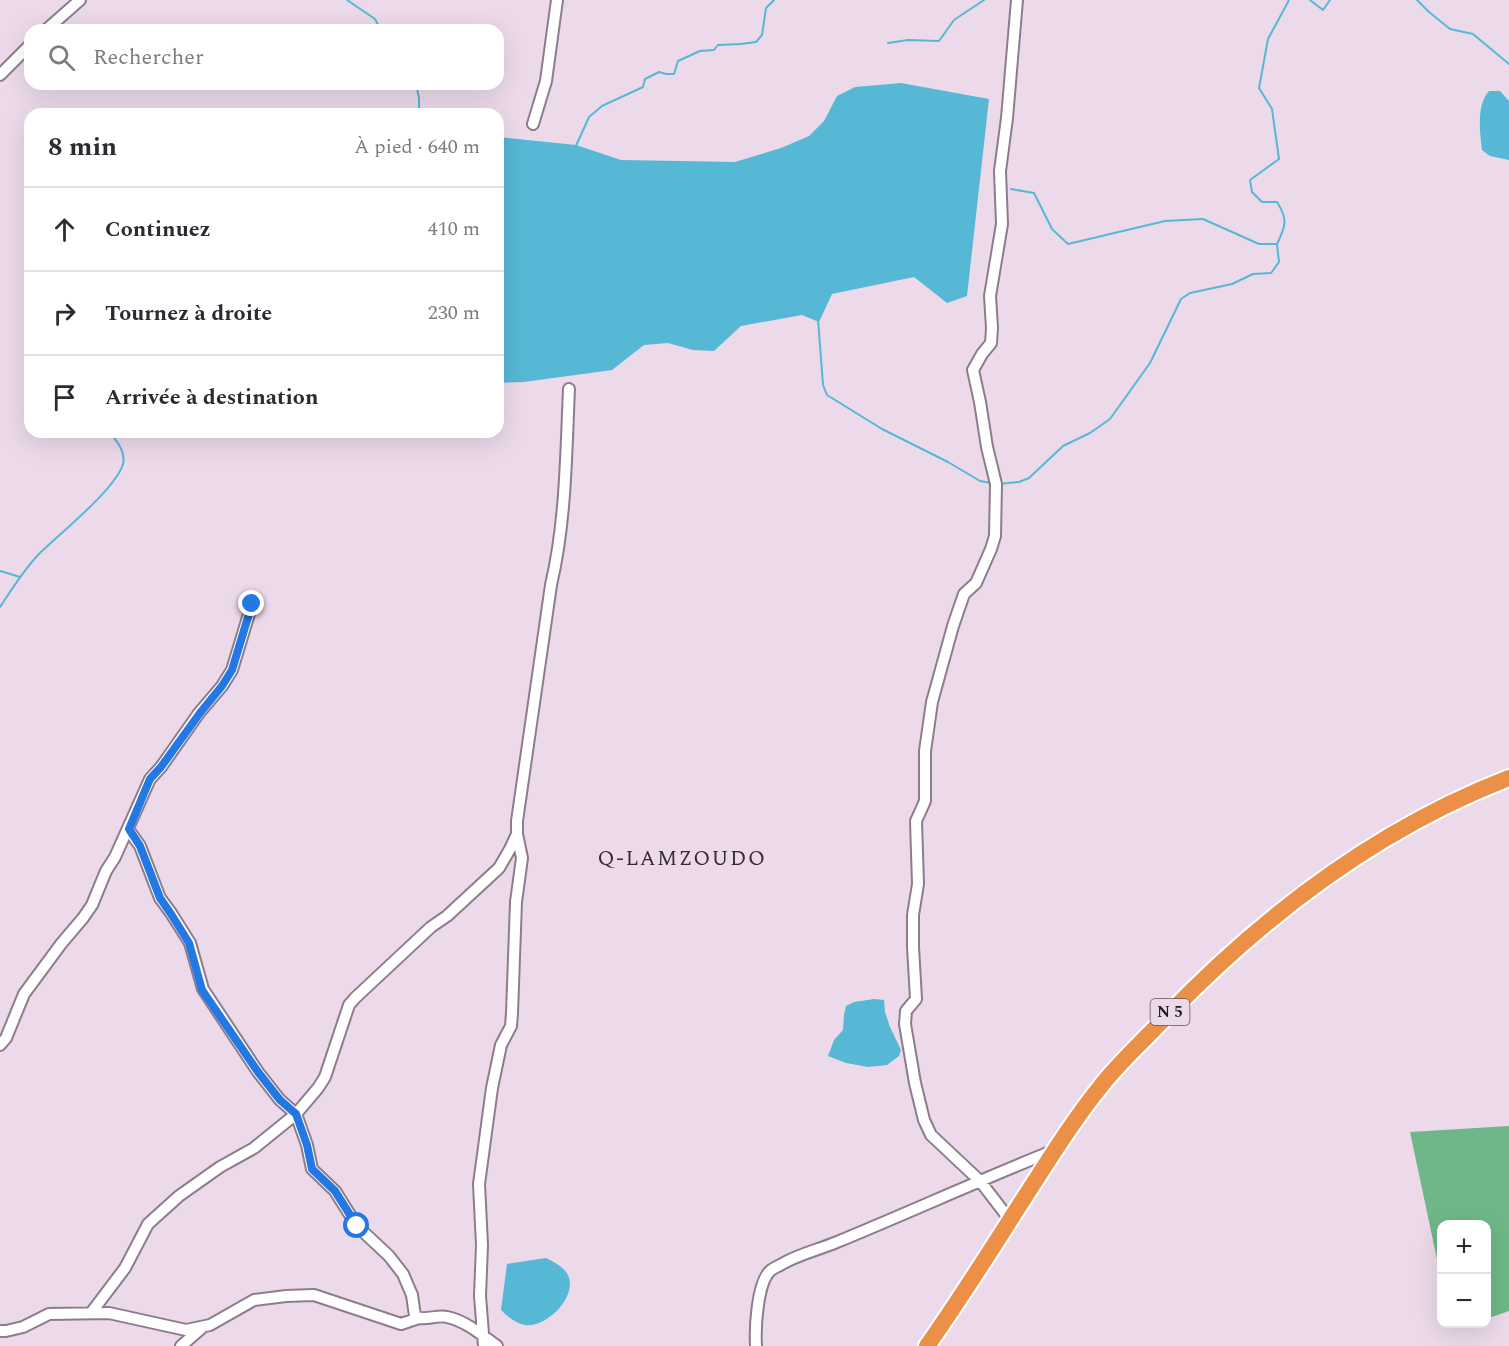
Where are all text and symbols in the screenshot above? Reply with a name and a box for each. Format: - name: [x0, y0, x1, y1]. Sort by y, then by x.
- search box: [24, 24, 504, 90]
- icon: search: [45, 41, 78, 74]
- text: Rechercher: [93, 41, 204, 74]
- text: 8 min: [48, 127, 117, 167]
- text: À pied · 640 m: [354, 132, 480, 162]
- icon: ahead: [48, 213, 81, 246]
- text: Continuez: [105, 213, 211, 246]
- text: 410 m: [428, 214, 480, 244]
- icon: right: [48, 297, 81, 330]
- text: Tournez à droite: [105, 297, 272, 330]
- text: 230 m: [428, 298, 480, 328]
- icon: arrive: [48, 381, 81, 414]
- text: Arrivée à destination: [105, 381, 319, 414]
- route end: [238, 590, 264, 616]
- district label: Q-LAMZOUDO: [598, 843, 766, 875]
- road number: N 5: [1150, 999, 1190, 1025]
- route start: [343, 1212, 369, 1238]
- map controls: [1437, 1220, 1491, 1328]
- button: +: [1437, 1220, 1491, 1274]
- button: −: [1437, 1274, 1491, 1328]

